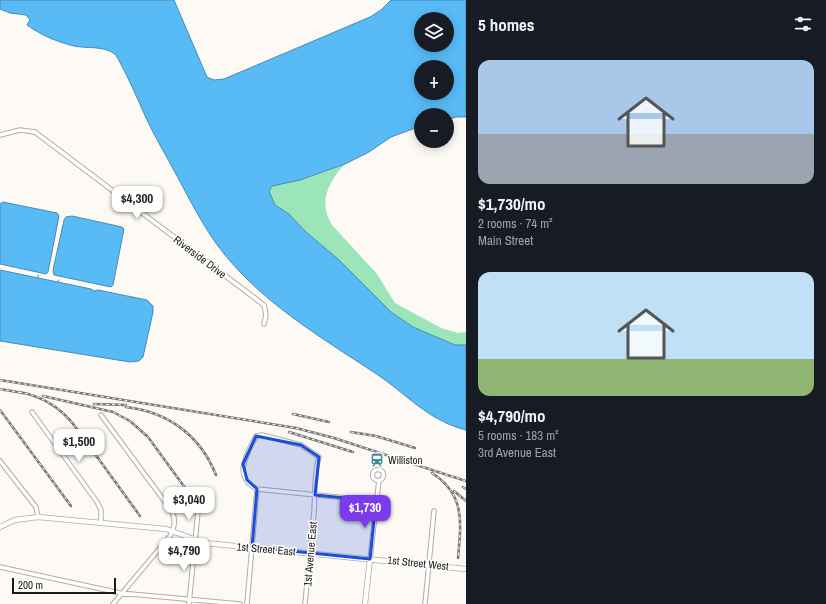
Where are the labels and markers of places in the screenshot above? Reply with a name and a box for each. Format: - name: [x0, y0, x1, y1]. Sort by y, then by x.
- pin: $4,300: [104, 186, 170, 220]
- pin: $1,500: [46, 429, 112, 463]
- station icon: Williston: [369, 452, 385, 468]
- place label: Williston: [388, 453, 423, 467]
- pin: $3,040: [156, 487, 222, 521]
- pin: $1,730: [332, 495, 398, 529]
- pin: $4,790: [151, 538, 217, 572]

